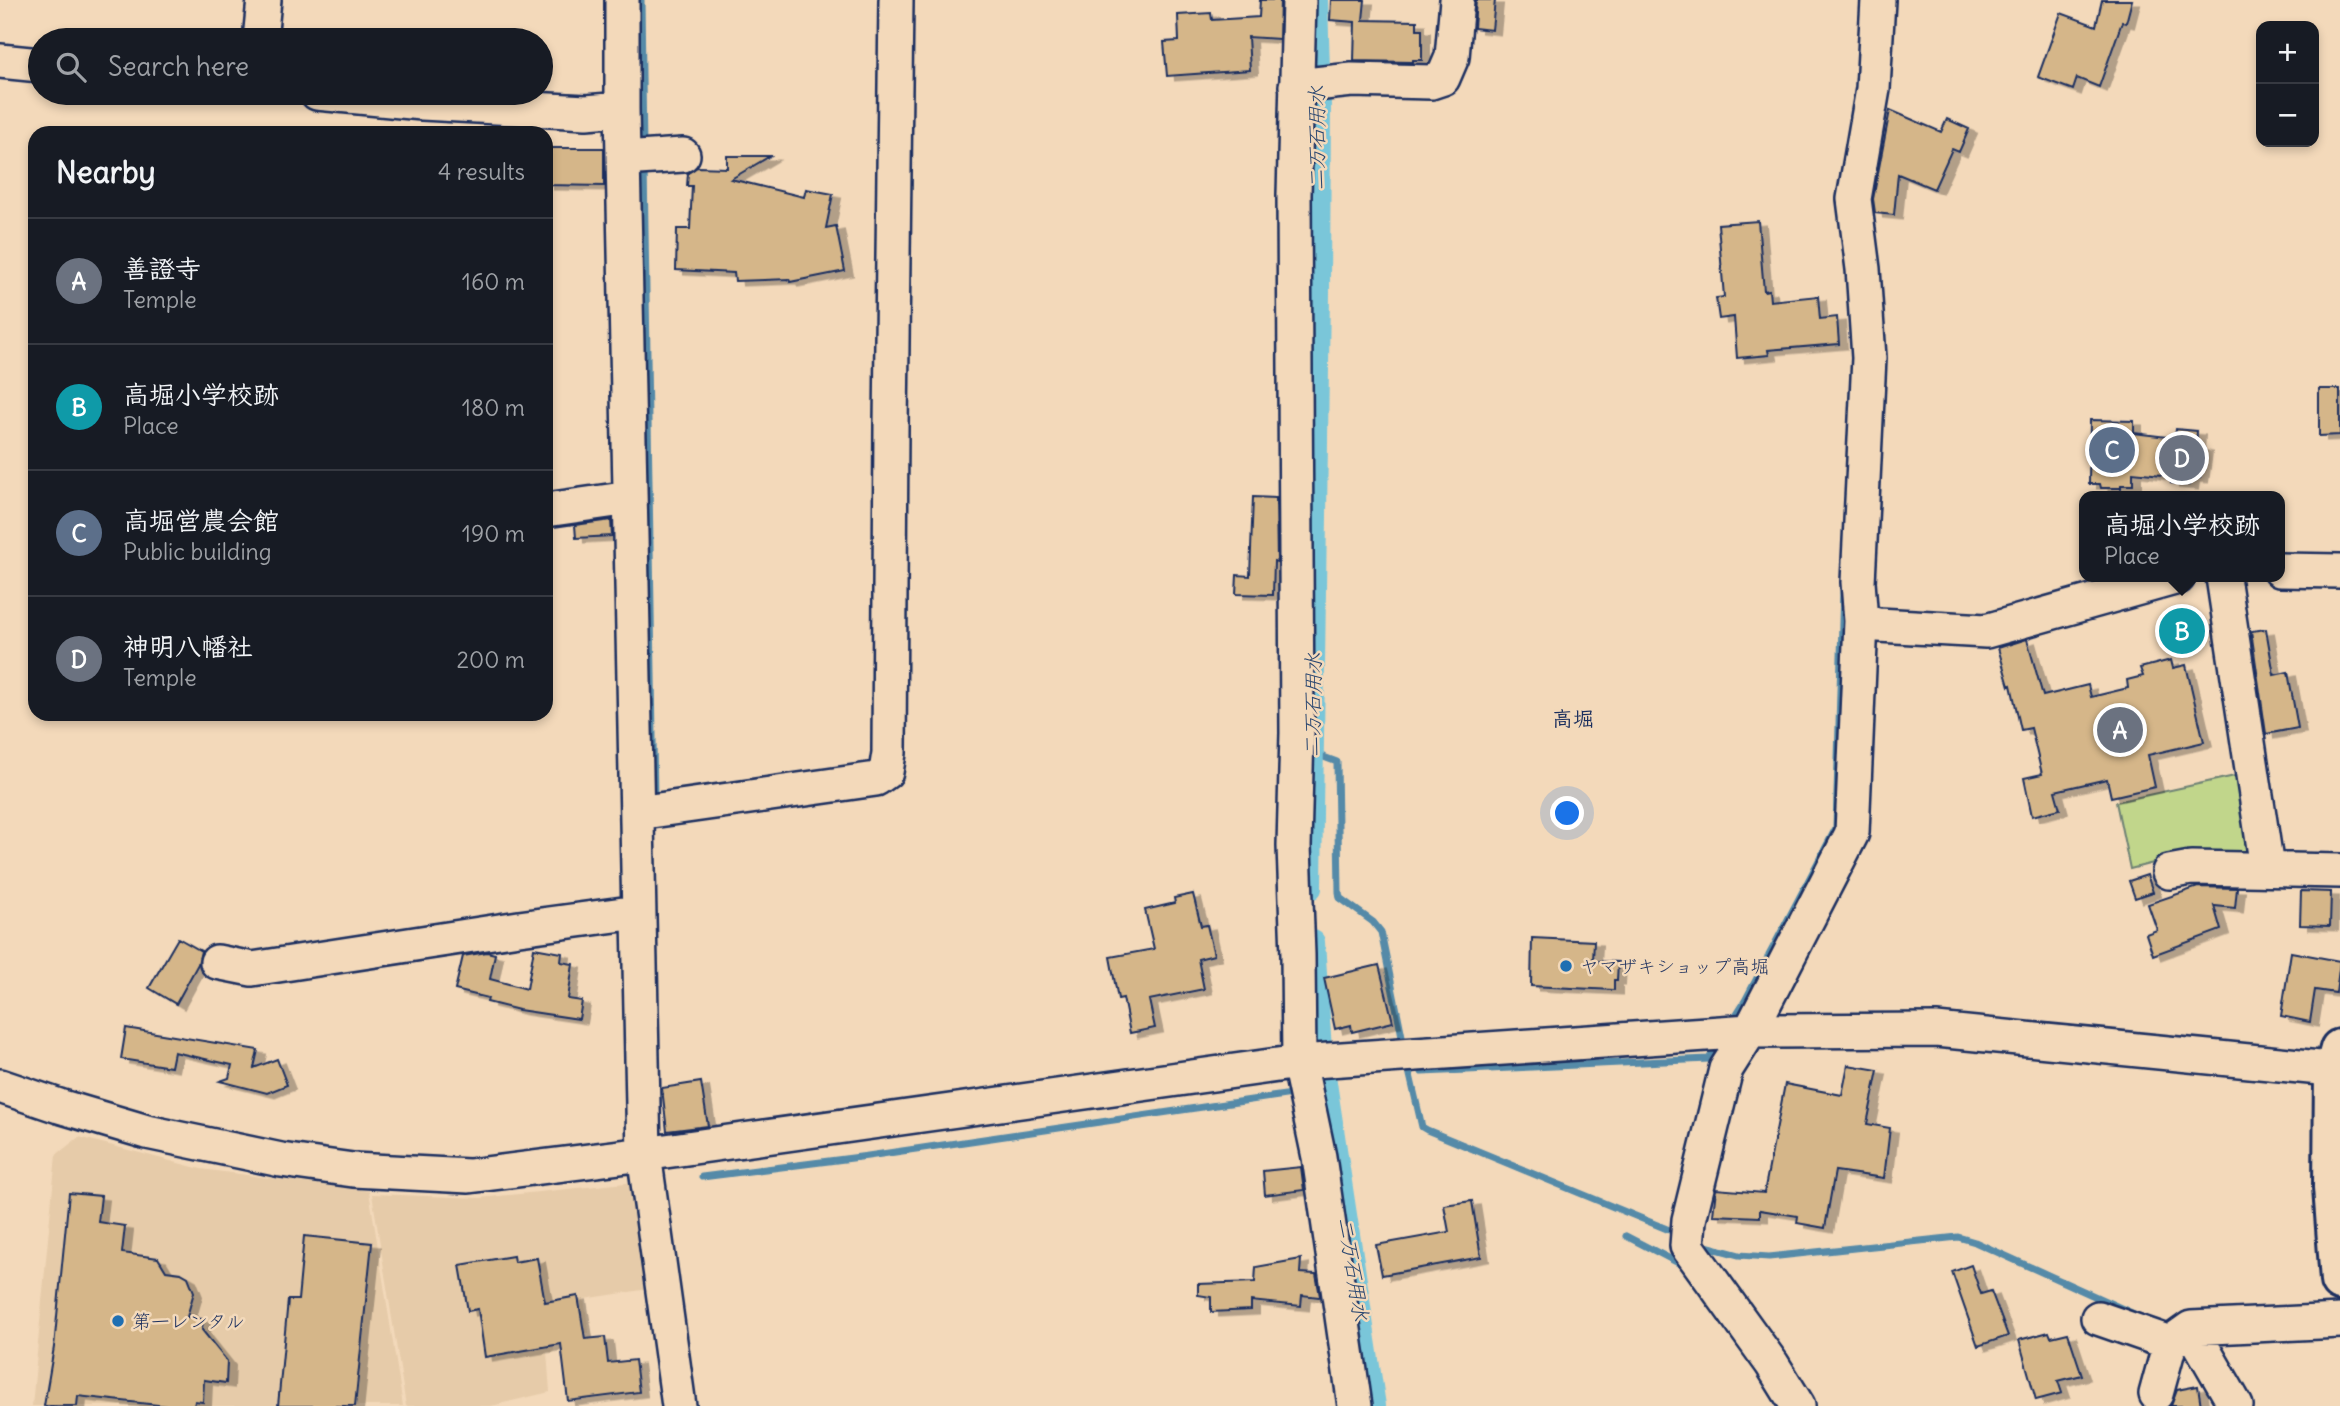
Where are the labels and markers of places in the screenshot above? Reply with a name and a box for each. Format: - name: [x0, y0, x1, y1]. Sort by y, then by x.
- pin: C: [2089, 424, 2135, 476]
- pin: D: [2159, 432, 2205, 484]
- pin: B: [2159, 605, 2205, 657]
- pin: A: [2097, 704, 2143, 756]
- place label: ヤマザキショップ高堀: [1580, 954, 1769, 978]
- marker: ヤマザキショップ高堀: [1558, 958, 1574, 974]
- place label: 第一レンタル: [132, 1309, 245, 1333]
- marker: 第一レンタル: [110, 1313, 126, 1329]

